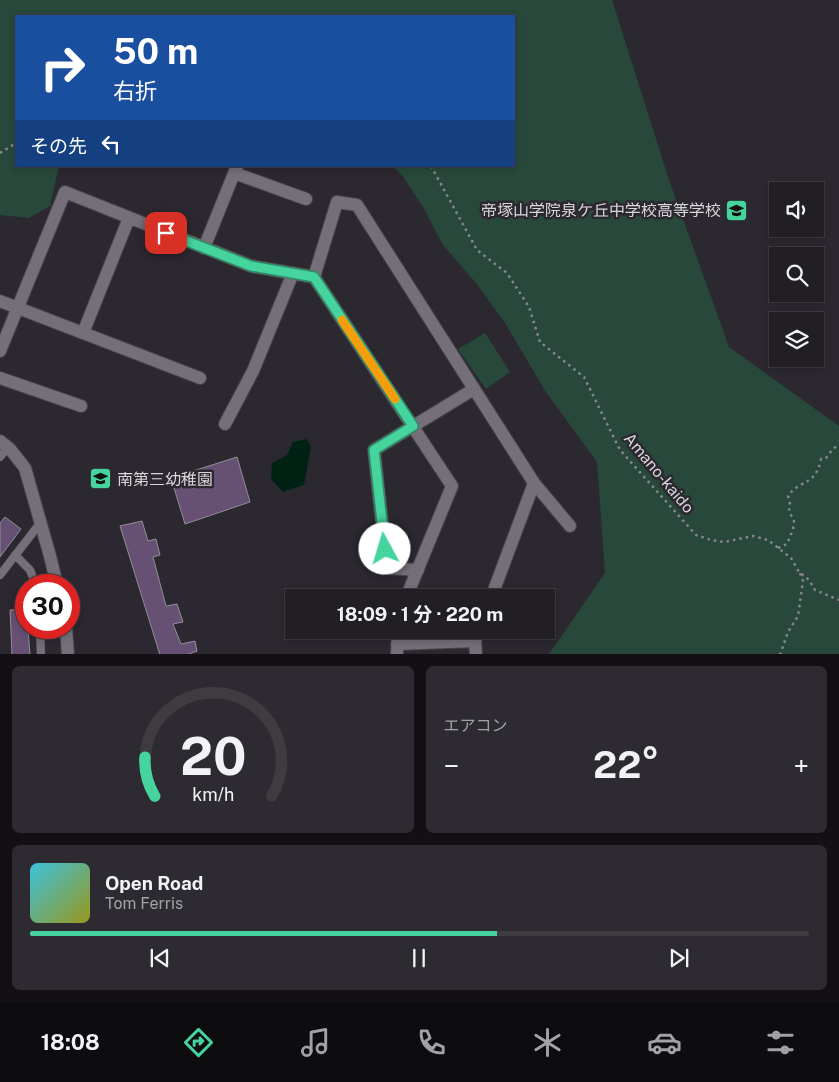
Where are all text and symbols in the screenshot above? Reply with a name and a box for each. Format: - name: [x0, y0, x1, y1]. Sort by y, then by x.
- text: 50 m: [113, 31, 198, 72]
- icon: right: [30, 35, 95, 100]
- text: 右折: [113, 78, 157, 104]
- icon: left: [97, 130, 125, 158]
- text: その先: [30, 135, 87, 157]
- map controls: [769, 182, 824, 367]
- button: sound: [769, 182, 824, 237]
- school or university icon: 帝塚山学院泉ケ丘中学校高等学校: [725, 198, 749, 222]
- place label: 帝塚山学院泉ケ丘中学校高等学校: [481, 201, 721, 220]
- pin: [145, 212, 187, 254]
- icon: arrive: [152, 219, 180, 247]
- button: search: [769, 247, 824, 302]
- button: layers: [769, 312, 824, 367]
- street label: Amano-kaido: [620, 429, 698, 517]
- school or university icon: 南第三幼稚園: [89, 467, 113, 491]
- place label: 南第三幼稚園: [117, 470, 213, 489]
- position arrow: [358, 522, 410, 574]
- speed limit sign: 30: [15, 574, 80, 639]
- text: 18:09 · 1 分 · 220 m: [337, 603, 503, 625]
- text: エアコン: [444, 716, 508, 735]
- text: 20: [179, 726, 246, 787]
- text: 22°: [593, 742, 659, 787]
- text: −: [444, 749, 459, 782]
- text: +: [793, 749, 809, 782]
- text: km/h: [192, 784, 234, 805]
- text: Open Road: [105, 872, 203, 894]
- text: Tom Ferris: [105, 894, 183, 913]
- icon: previous: [146, 944, 174, 972]
- icon: pause: [405, 944, 433, 972]
- icon: next: [665, 944, 693, 972]
- icon: directions: [181, 1025, 216, 1060]
- icon: music: [298, 1025, 333, 1060]
- icon: phone: [414, 1025, 449, 1060]
- icon: climate: [530, 1025, 565, 1060]
- icon: car: [647, 1025, 682, 1060]
- icon: filters: [763, 1025, 798, 1060]
- text: 18:08: [41, 1029, 100, 1055]

